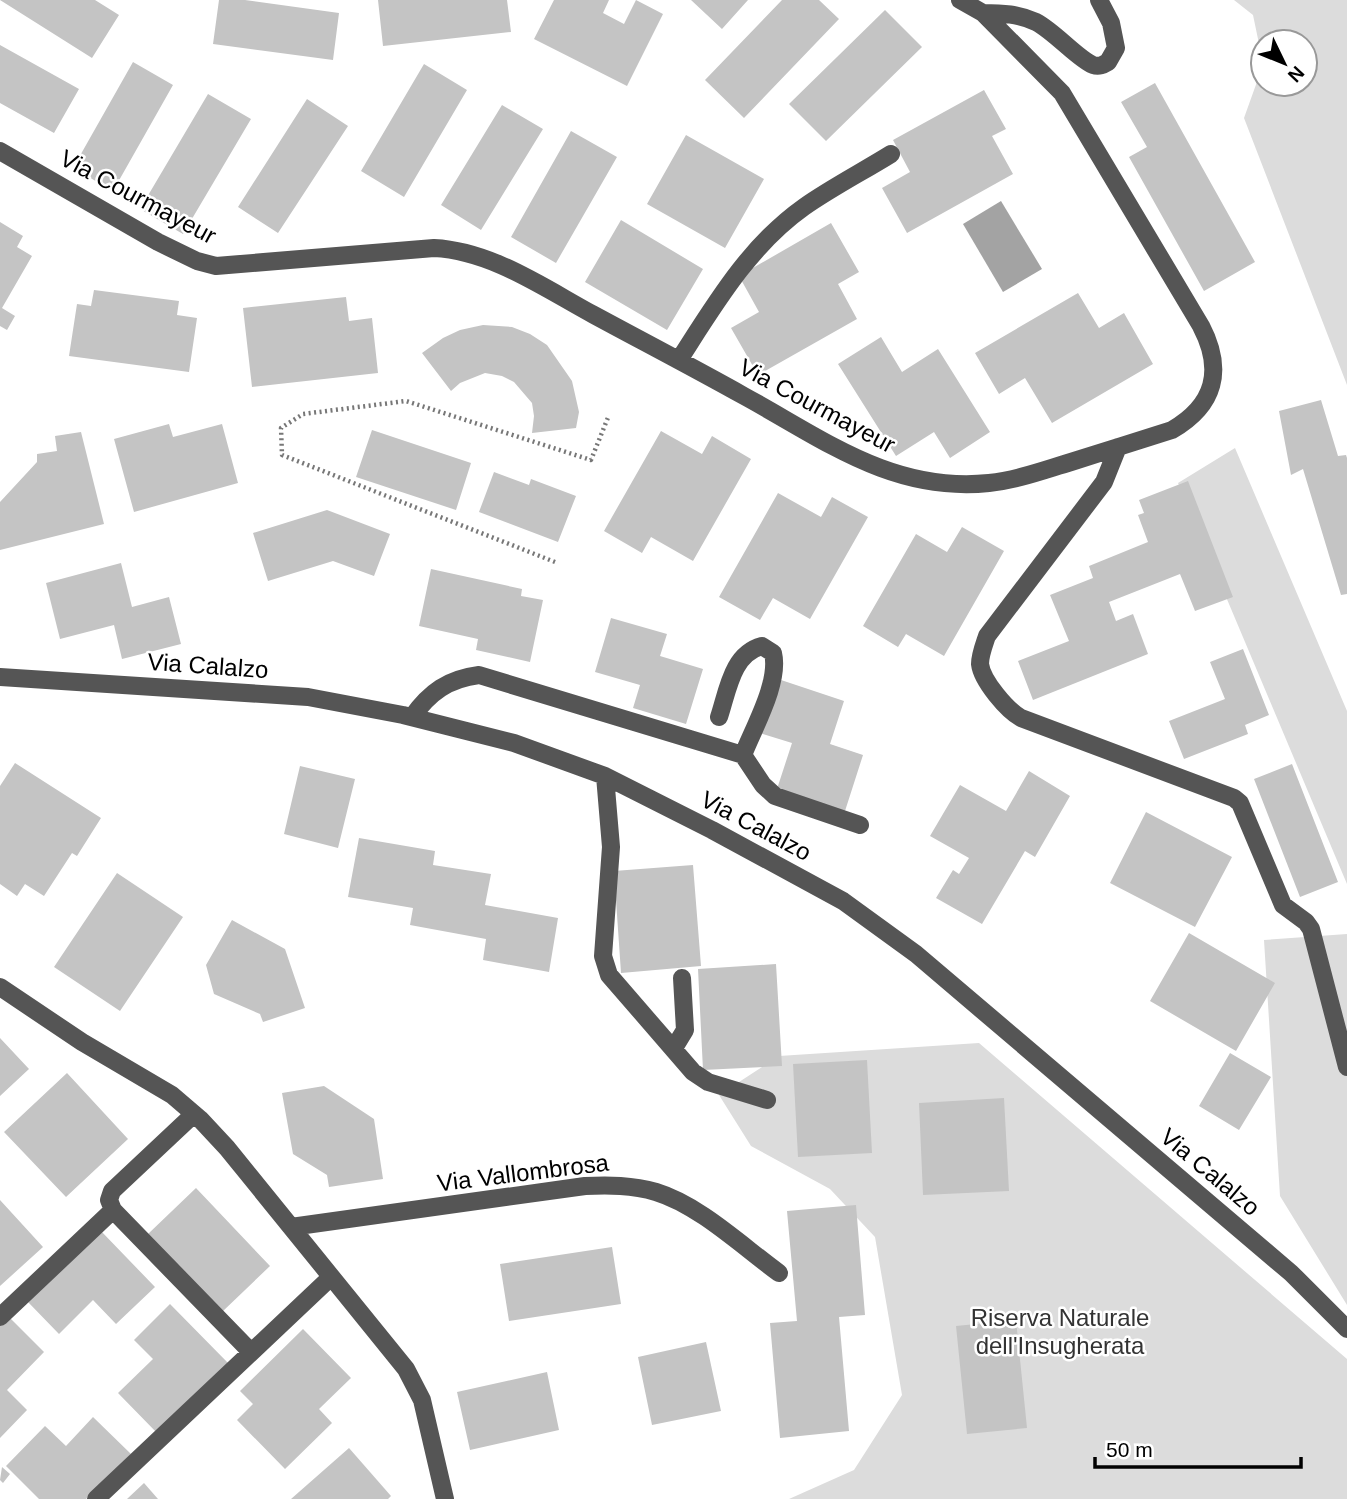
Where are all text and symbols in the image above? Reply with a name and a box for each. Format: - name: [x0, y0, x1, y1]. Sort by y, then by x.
- north arrow: [1249, 28, 1319, 98]
- text: N: [1284, 62, 1308, 86]
- street label: Via Courmayeur: [56, 144, 221, 249]
- street label: Via Courmayeur: [735, 353, 900, 458]
- street label: Via Calalzo: [147, 648, 269, 683]
- street label: Via Calalzo: [696, 785, 816, 866]
- street label: Via Calalzo: [1155, 1122, 1265, 1221]
- street label: Via Vallombrosa: [436, 1149, 611, 1196]
- park label: Riserva Naturale dell'Insugherata: [971, 1304, 1149, 1359]
- scale bar: [1095, 1426, 1302, 1470]
- text: 50 m: [1106, 1438, 1153, 1461]

